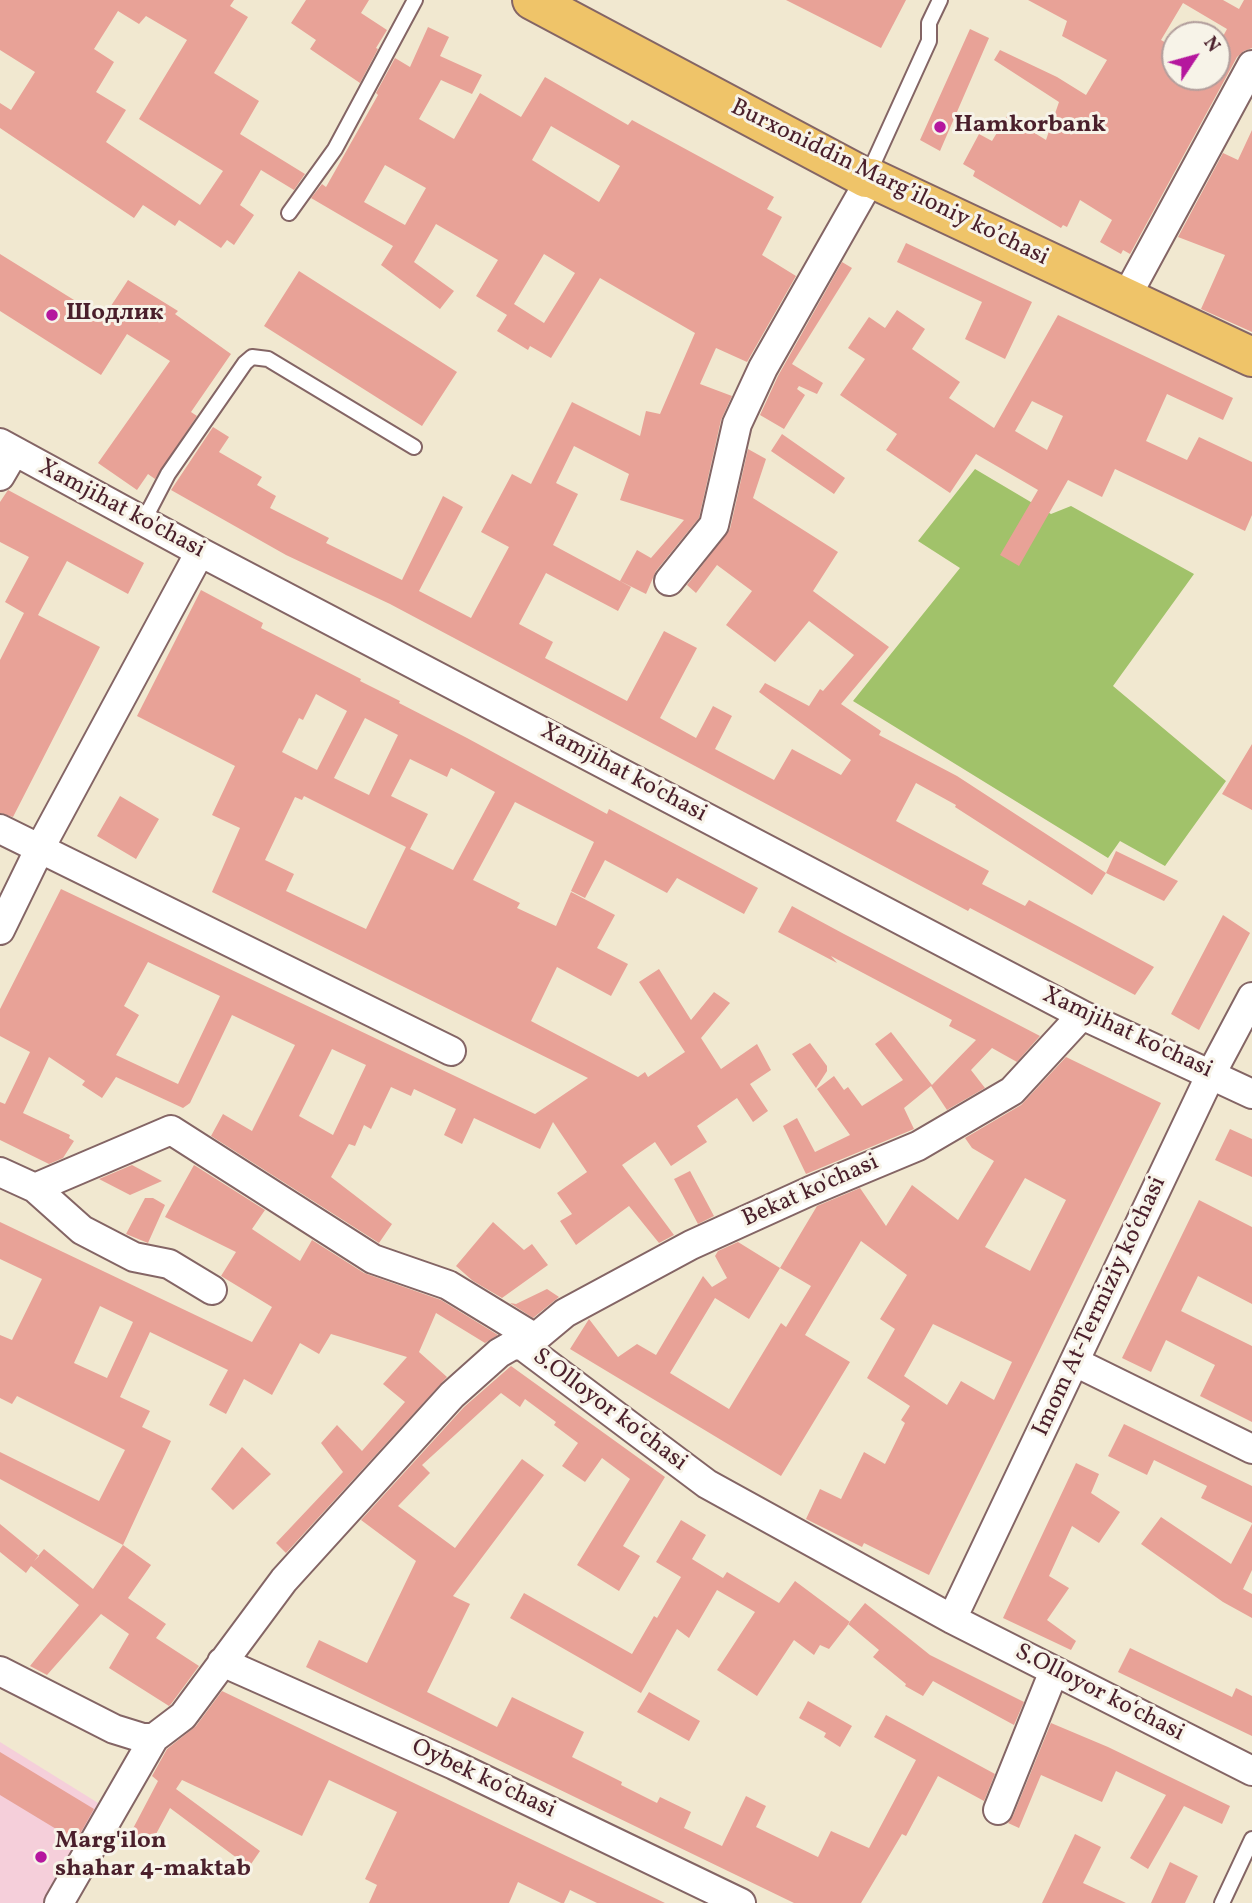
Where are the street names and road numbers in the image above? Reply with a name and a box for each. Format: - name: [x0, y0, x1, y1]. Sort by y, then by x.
- street label: Burxoniddin Marg’iloniy ko’chasi: [725, 94, 1053, 274]
- street label: Xamjihat ko'chasi: [33, 454, 209, 566]
- street label: Xamjihat ko'chasi: [535, 718, 711, 830]
- street label: Xamjihat ko'chasi: [1037, 982, 1217, 1086]
- street label: Bekat ko'chasi: [738, 1149, 884, 1235]
- street label: Imom At-Termiziy koʻchasi: [1028, 1172, 1174, 1442]
- street label: S.Olloyor koʻchasi: [526, 1343, 692, 1479]
- street label: S.Olloyor koʻchasi: [1009, 1639, 1189, 1749]
- street label: Oybek koʻchasi: [406, 1734, 560, 1826]

